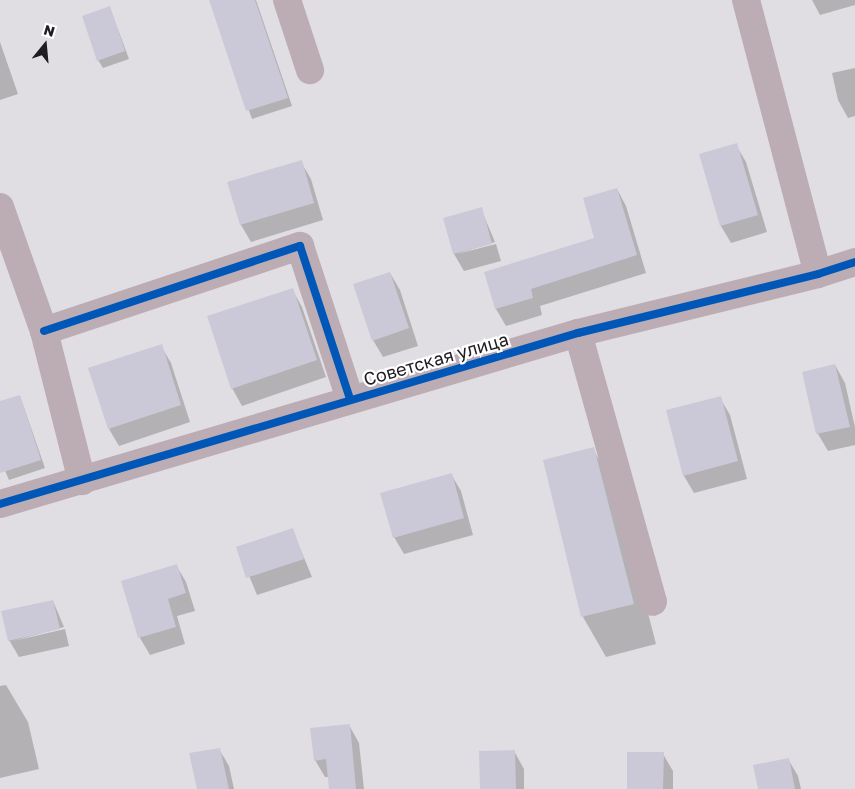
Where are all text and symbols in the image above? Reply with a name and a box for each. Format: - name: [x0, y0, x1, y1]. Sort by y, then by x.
- north arrow: [20, 20, 70, 70]
- text: N: [42, 20, 57, 40]
- street label: Советская улица: [361, 328, 511, 390]

